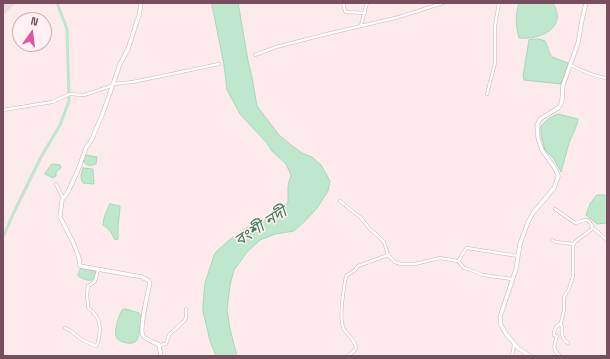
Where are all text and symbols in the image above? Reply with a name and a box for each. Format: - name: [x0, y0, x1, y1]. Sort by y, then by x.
- north arrow: [12, 12, 52, 52]
- text: N: [29, 14, 40, 29]
- water label: বংশী নদী: [231, 203, 291, 251]

